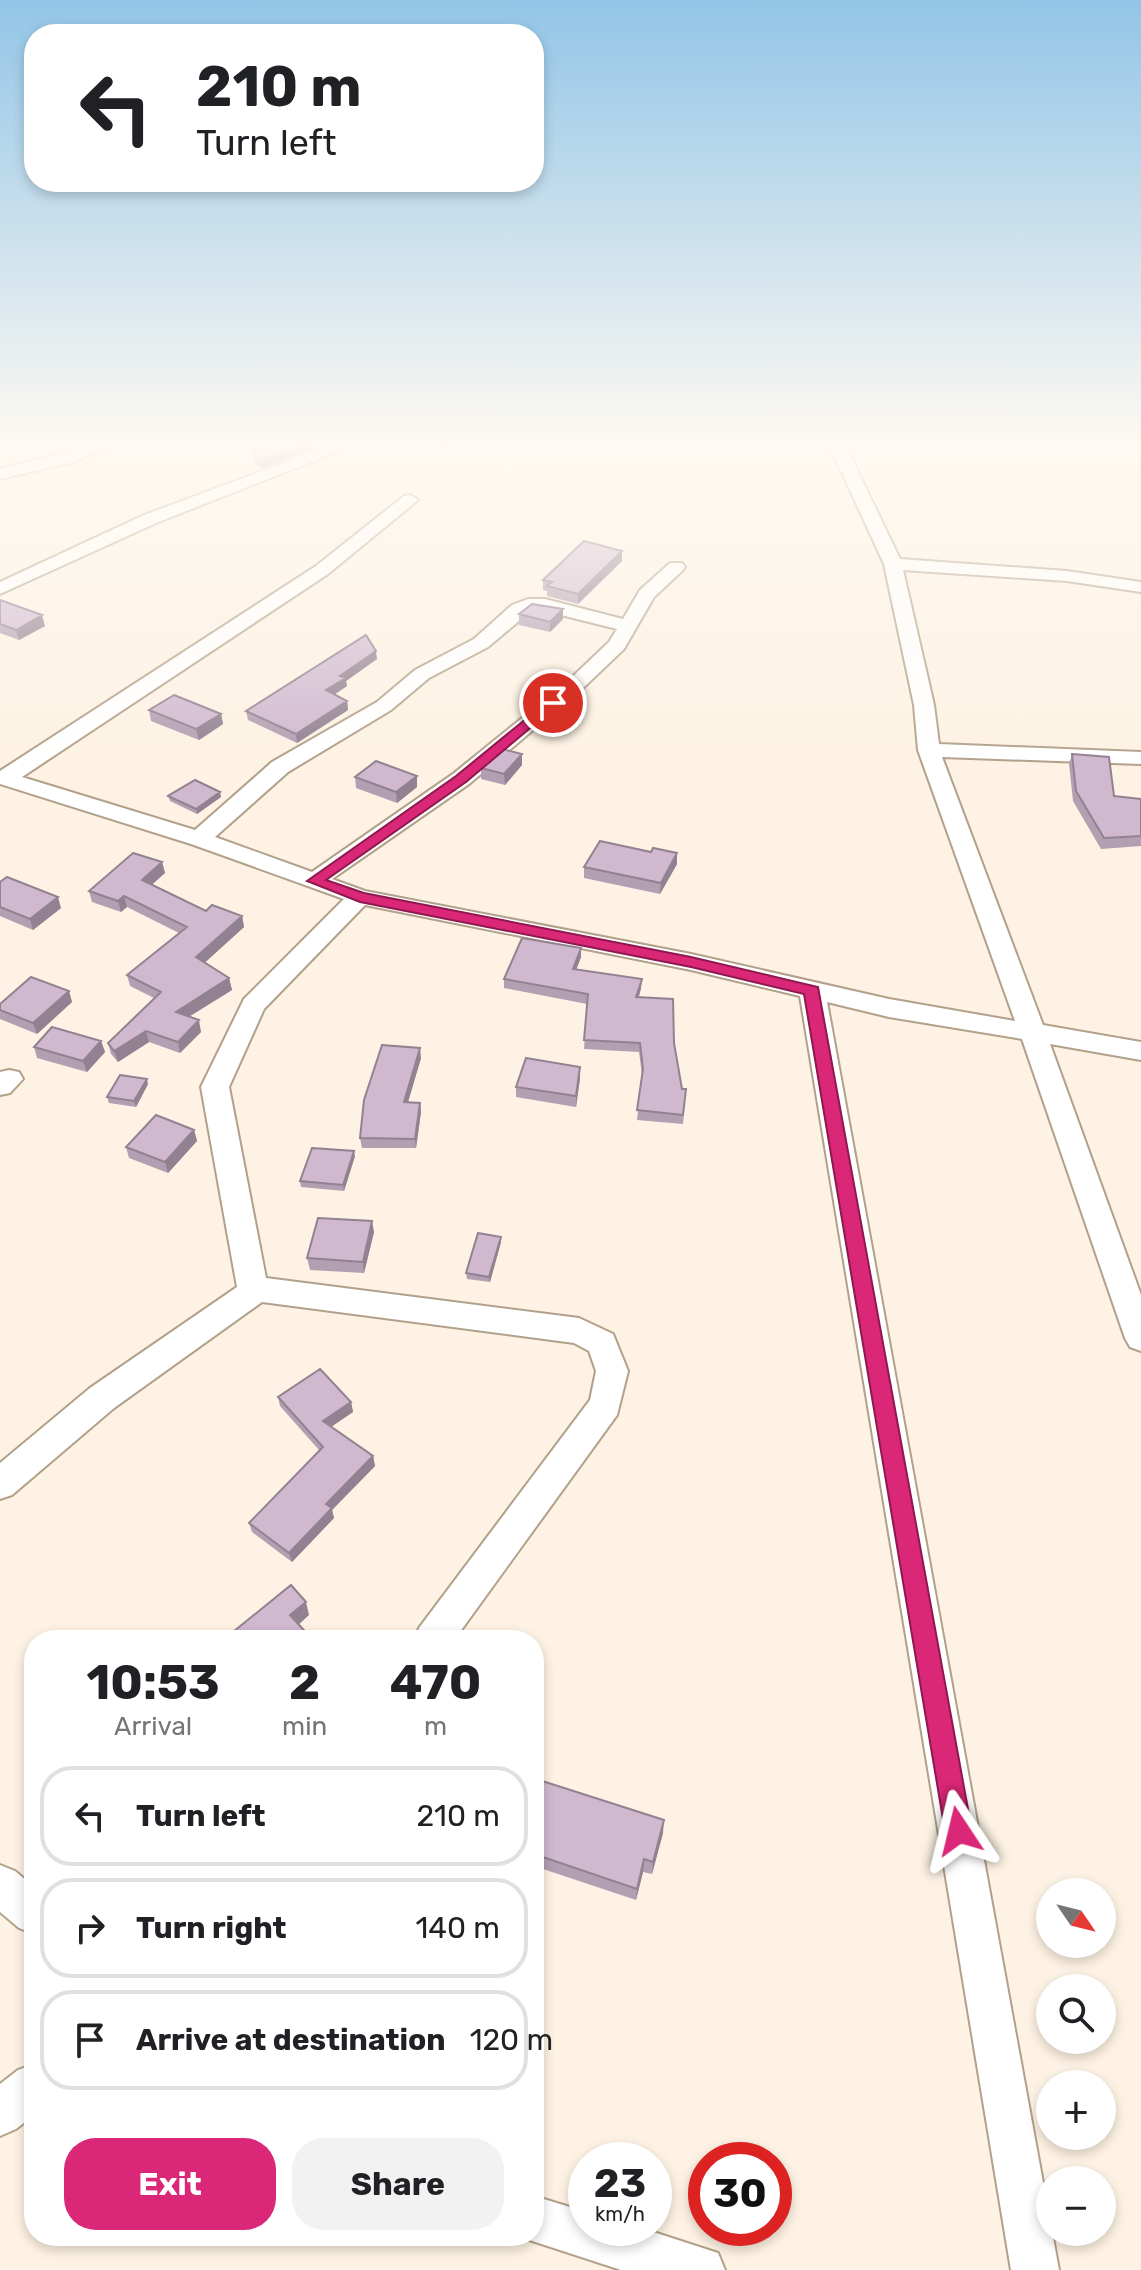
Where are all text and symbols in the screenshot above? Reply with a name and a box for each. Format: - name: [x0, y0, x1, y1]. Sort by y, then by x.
- text: 210 m: [196, 54, 362, 120]
- icon: left: [64, 56, 168, 160]
- text: Turn left: [196, 121, 337, 164]
- pin: [519, 669, 587, 737]
- icon: arrive: [531, 681, 575, 725]
- text: 10:53: [86, 1654, 220, 1711]
- text: 2: [289, 1654, 320, 1711]
- text: 470: [390, 1654, 482, 1711]
- text: Arrival: [114, 1711, 192, 1742]
- text: min: [282, 1711, 327, 1742]
- text: m: [424, 1711, 447, 1742]
- position arrow: [917, 1789, 1001, 1873]
- icon: left: [68, 1794, 112, 1838]
- text: Turn left: [136, 1798, 266, 1834]
- text: 210 m: [416, 1798, 500, 1834]
- north arrow: [1036, 1878, 1116, 1958]
- map controls: [1036, 1878, 1116, 2246]
- icon: right: [68, 1906, 112, 1950]
- text: Turn right: [136, 1910, 287, 1946]
- text: 140 m: [415, 1910, 500, 1946]
- button: search: [1036, 1974, 1116, 2054]
- icon: arrive: [68, 2018, 112, 2062]
- text: Arrive at destination: [136, 2022, 446, 2058]
- text: 120 m: [470, 2022, 553, 2058]
- button: +: [1036, 2070, 1116, 2150]
- button: Exit: [64, 2138, 276, 2230]
- button: Share: [292, 2138, 504, 2230]
- speed limit sign: 30: [688, 2142, 792, 2246]
- text: 23: [594, 2160, 646, 2207]
- button: −: [1036, 2166, 1116, 2246]
- text: km/h: [595, 2202, 645, 2226]

